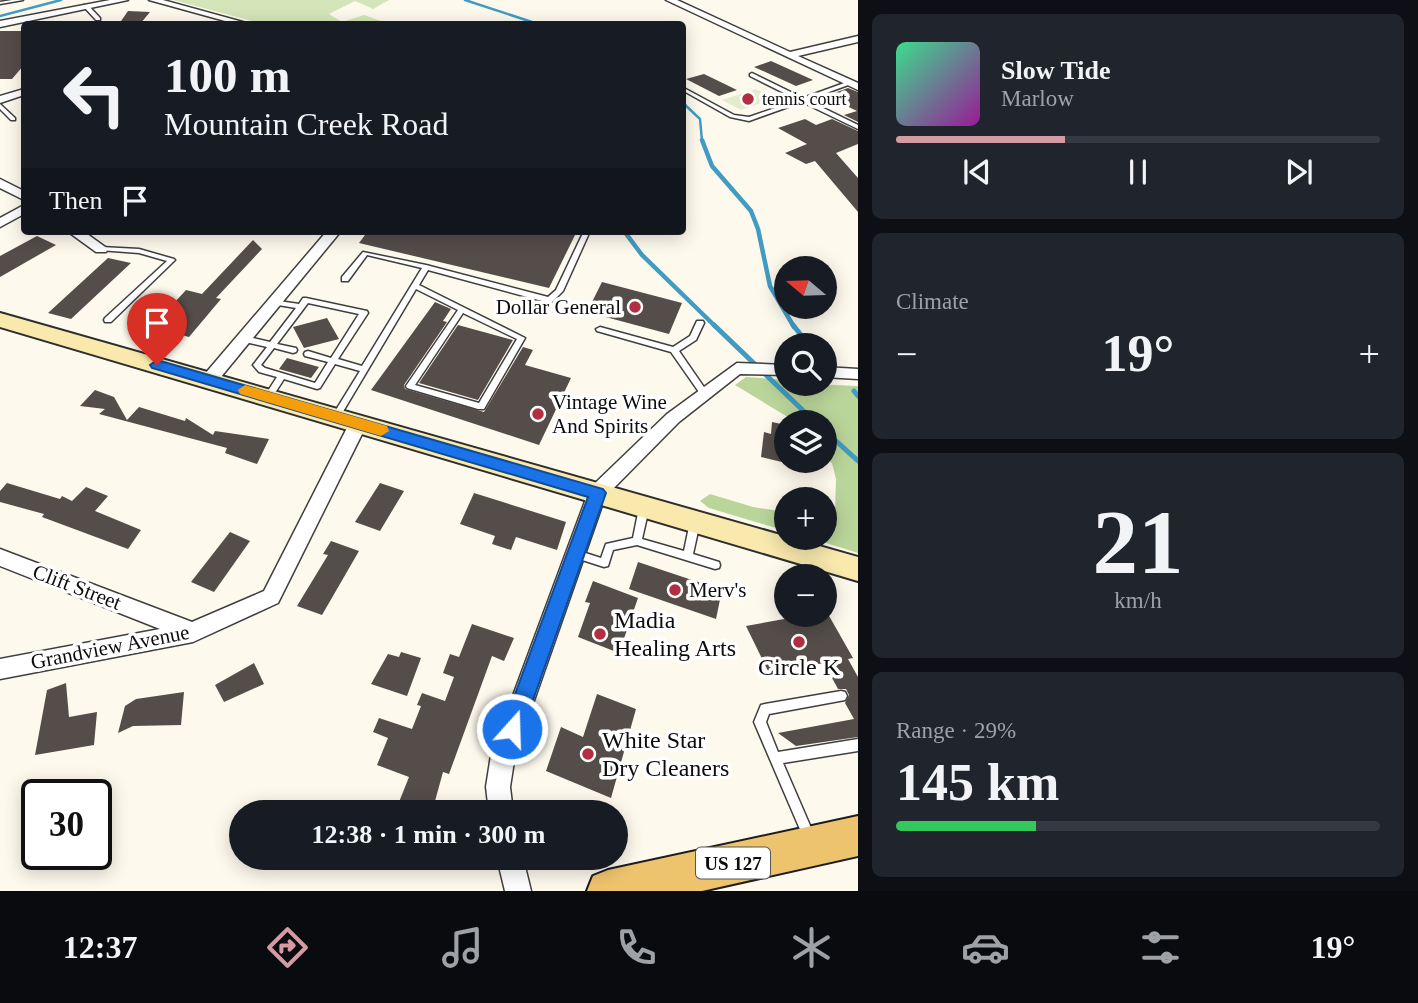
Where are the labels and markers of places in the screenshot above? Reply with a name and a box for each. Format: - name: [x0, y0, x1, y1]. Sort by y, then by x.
- place label: tennis court: [762, 89, 846, 109]
- marker: tennis court: [740, 91, 756, 107]
- pin: [127, 293, 187, 365]
- place label: Dollar General: [496, 295, 621, 319]
- marker: Dollar General: [627, 299, 643, 315]
- place label: Vintage Wine And Spirits: [552, 390, 667, 438]
- marker: Vintage Wine And Spirits: [530, 406, 546, 422]
- place label: Merv's: [689, 578, 746, 602]
- marker: Merv's: [667, 582, 683, 598]
- place label: Madia Healing Arts: [614, 607, 736, 661]
- marker: Madia Healing Arts: [592, 626, 608, 642]
- marker: Circle K: [791, 634, 807, 650]
- place label: Circle K: [758, 654, 841, 680]
- place label: White Star Dry Cleaners: [602, 727, 729, 781]
- marker: White Star Dry Cleaners: [580, 746, 596, 762]

